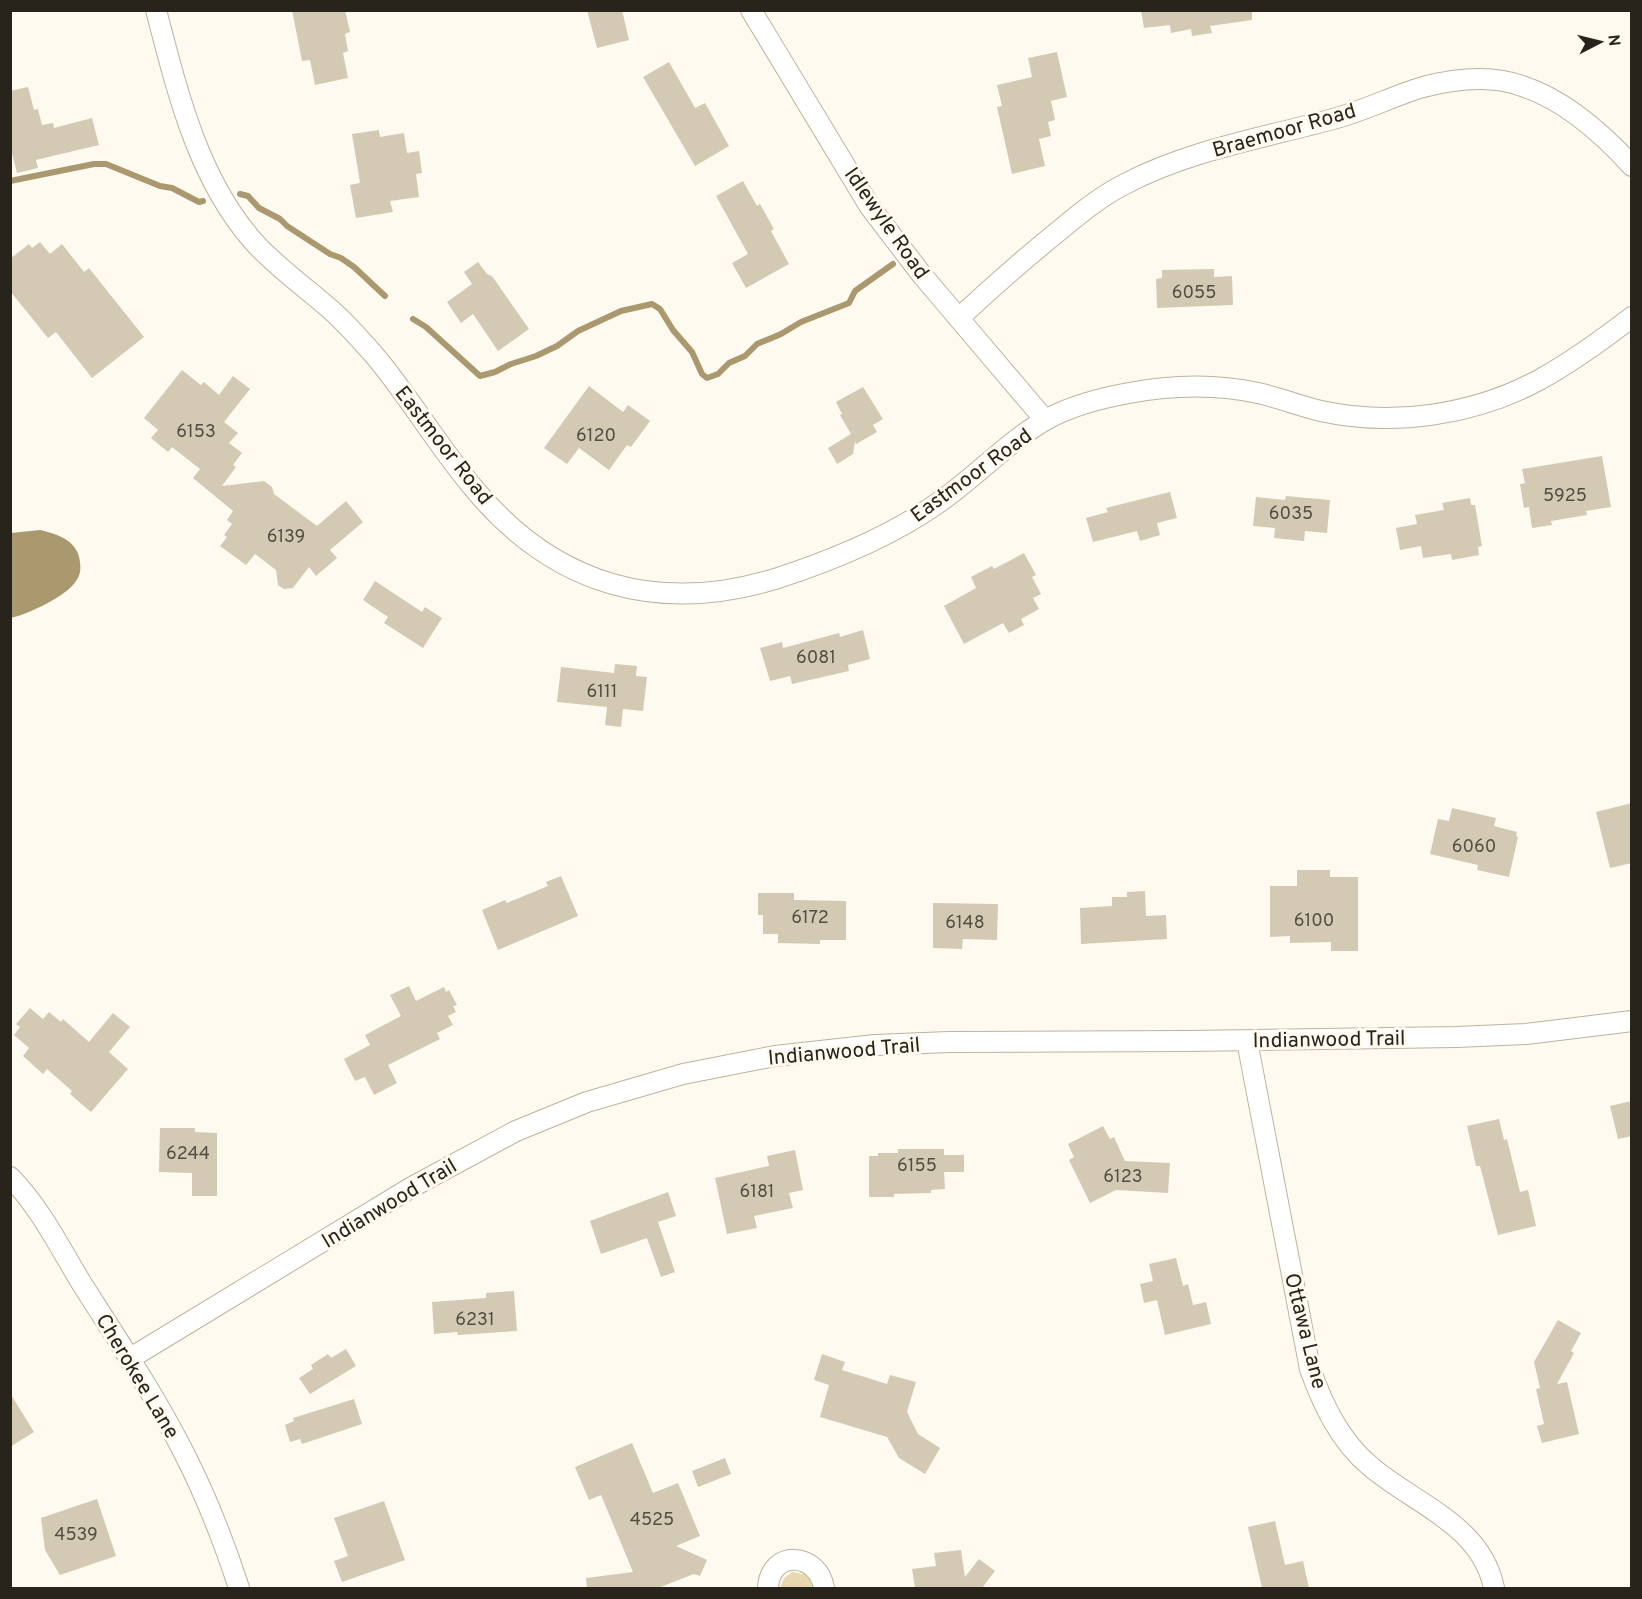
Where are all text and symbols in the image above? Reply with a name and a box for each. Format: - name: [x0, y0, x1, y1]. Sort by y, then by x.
- north arrow: [1570, 12, 1630, 72]
- text: N: [1602, 33, 1624, 47]
- street label: Braemoor Road: [1210, 98, 1359, 165]
- street label: Idlewyle Road: [837, 163, 934, 285]
- house number: 6055: [1172, 282, 1216, 305]
- street label: Eastmoor Road: [388, 381, 498, 511]
- house number: 6153: [176, 421, 216, 444]
- street label: Eastmoor Road: [906, 423, 1038, 529]
- house number: 6120: [576, 425, 616, 448]
- house number: 5925: [1543, 485, 1587, 508]
- house number: 6035: [1269, 503, 1313, 526]
- house number: 6139: [267, 526, 305, 549]
- house number: 6081: [796, 647, 836, 670]
- house number: 6111: [587, 681, 617, 704]
- house number: 6060: [1452, 836, 1496, 859]
- house number: 6172: [791, 907, 829, 930]
- house number: 6100: [1294, 910, 1334, 933]
- house number: 6148: [945, 912, 985, 935]
- street label: Indianwood Trail: [1252, 1026, 1406, 1055]
- street label: Indianwood Trail: [767, 1032, 922, 1073]
- house number: 6244: [166, 1143, 210, 1166]
- street label: Indianwood Trail: [317, 1153, 462, 1255]
- house number: 6155: [897, 1155, 937, 1178]
- house number: 6123: [1103, 1166, 1143, 1189]
- house number: 6181: [739, 1181, 775, 1204]
- street label: Ottawa Lane: [1277, 1270, 1332, 1392]
- street label: Cherokee Lane: [89, 1309, 185, 1444]
- house number: 6231: [455, 1309, 495, 1332]
- house number: 4525: [630, 1509, 674, 1532]
- house number: 4539: [54, 1524, 98, 1547]

